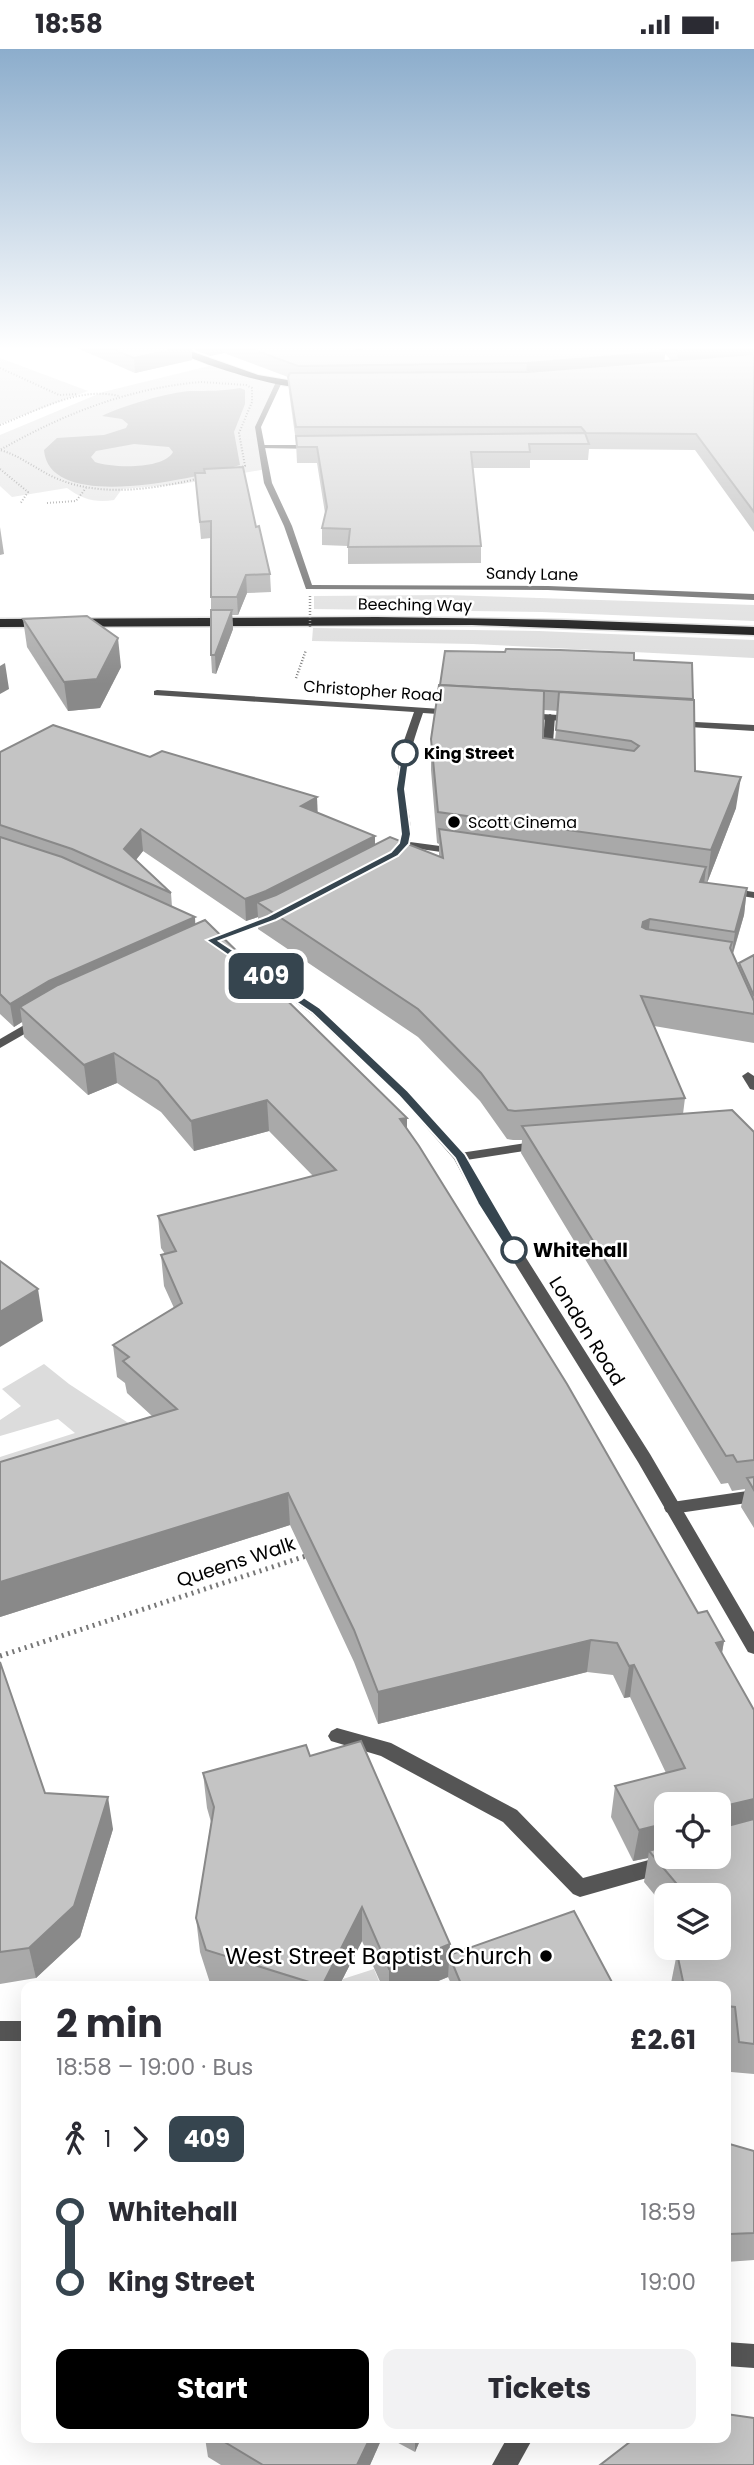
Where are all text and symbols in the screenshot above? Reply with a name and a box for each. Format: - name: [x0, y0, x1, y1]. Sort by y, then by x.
- text: 18:58: [35, 6, 103, 42]
- street label: Sandy Lane: [486, 562, 578, 586]
- street label: Beeching Way: [358, 593, 472, 617]
- street label: Christopher Road: [303, 675, 443, 707]
- marker: King Street: [392, 740, 418, 766]
- place label: King Street: [424, 742, 514, 765]
- place label: Scott Cinema: [468, 811, 577, 834]
- marker: Scott Cinema: [446, 814, 462, 830]
- line badge: 409: [226, 953, 306, 999]
- text: 409: [243, 959, 289, 992]
- marker: Whitehall: [501, 1237, 527, 1263]
- place label: Whitehall: [533, 1237, 628, 1264]
- street label: London Road: [543, 1271, 631, 1391]
- street label: Queens Walk: [173, 1530, 299, 1594]
- map controls: [654, 1792, 731, 1960]
- button: locate: [654, 1792, 731, 1869]
- button: layers: [654, 1883, 731, 1960]
- place label: West Street Baptist Church: [225, 1940, 532, 1972]
- marker: West Street Baptist Church: [538, 1948, 554, 1964]
- text: 2 min: [56, 1997, 163, 2050]
- text: £2.61: [630, 2022, 696, 2058]
- text: 18:58 – 19:00 · Bus: [56, 2051, 253, 2083]
- icon: walk: [56, 2120, 94, 2158]
- icon: forward: [121, 2120, 159, 2158]
- text: 409: [183, 2122, 230, 2155]
- text: 1: [104, 2123, 111, 2155]
- text: Whitehall: [108, 2194, 238, 2230]
- text: 18:59: [640, 2196, 696, 2228]
- text: King Street: [108, 2264, 255, 2300]
- text: 19:00: [640, 2266, 696, 2298]
- button: Start: [56, 2349, 369, 2429]
- button: Tickets: [383, 2349, 696, 2429]

